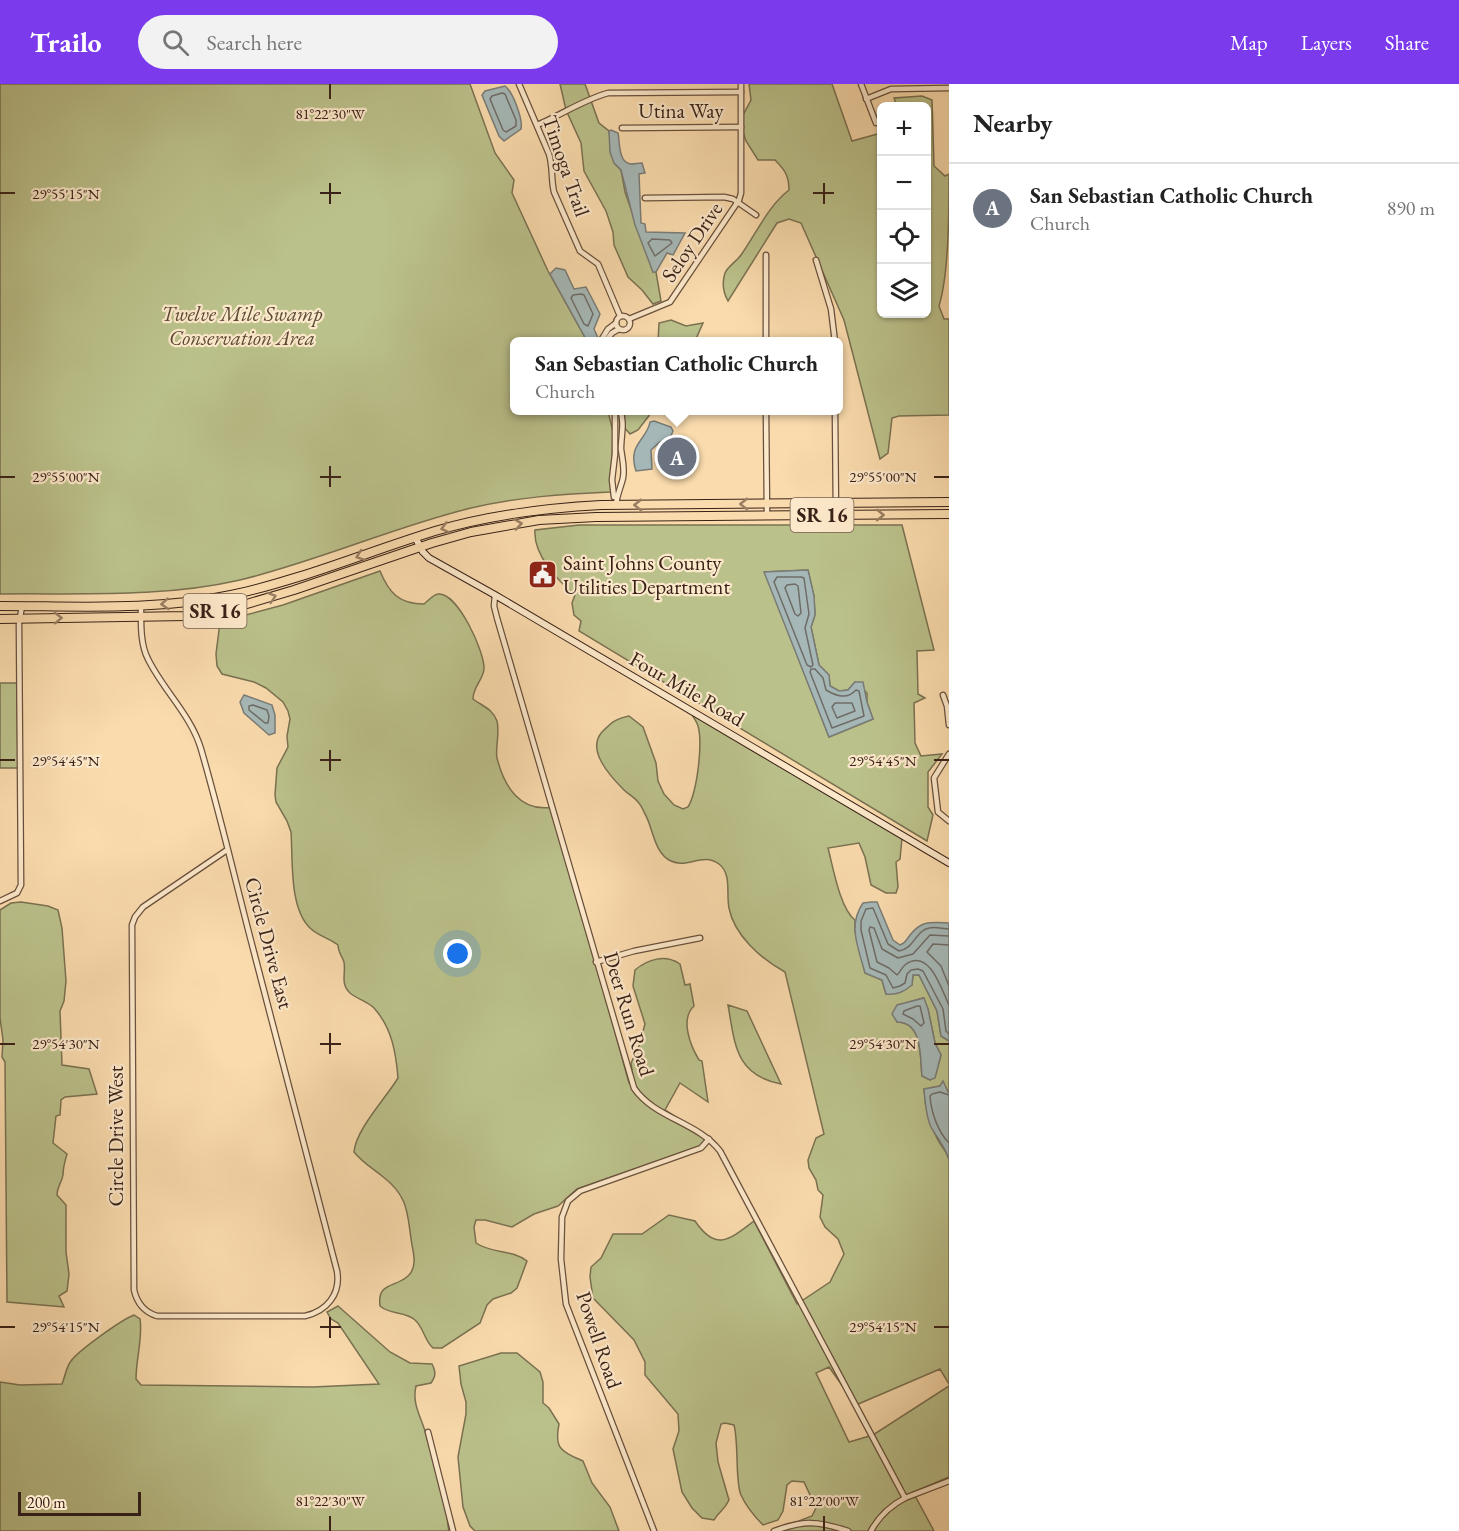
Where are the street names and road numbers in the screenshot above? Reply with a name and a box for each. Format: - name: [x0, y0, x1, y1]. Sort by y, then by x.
- street label: Utina Way: [638, 97, 724, 124]
- street label: Timoga Trail: [537, 112, 596, 220]
- street label: Seloy Drive: [655, 196, 728, 287]
- road number: SR 16: [790, 498, 854, 532]
- road number: SR 16: [184, 594, 246, 628]
- street label: Four Mile Road: [625, 645, 750, 733]
- street label: Circle Drive East: [239, 874, 300, 1012]
- street label: Deer Run Road: [598, 948, 661, 1080]
- street label: Circle Drive West: [102, 1065, 129, 1206]
- street label: Powell Road: [570, 1288, 629, 1392]

